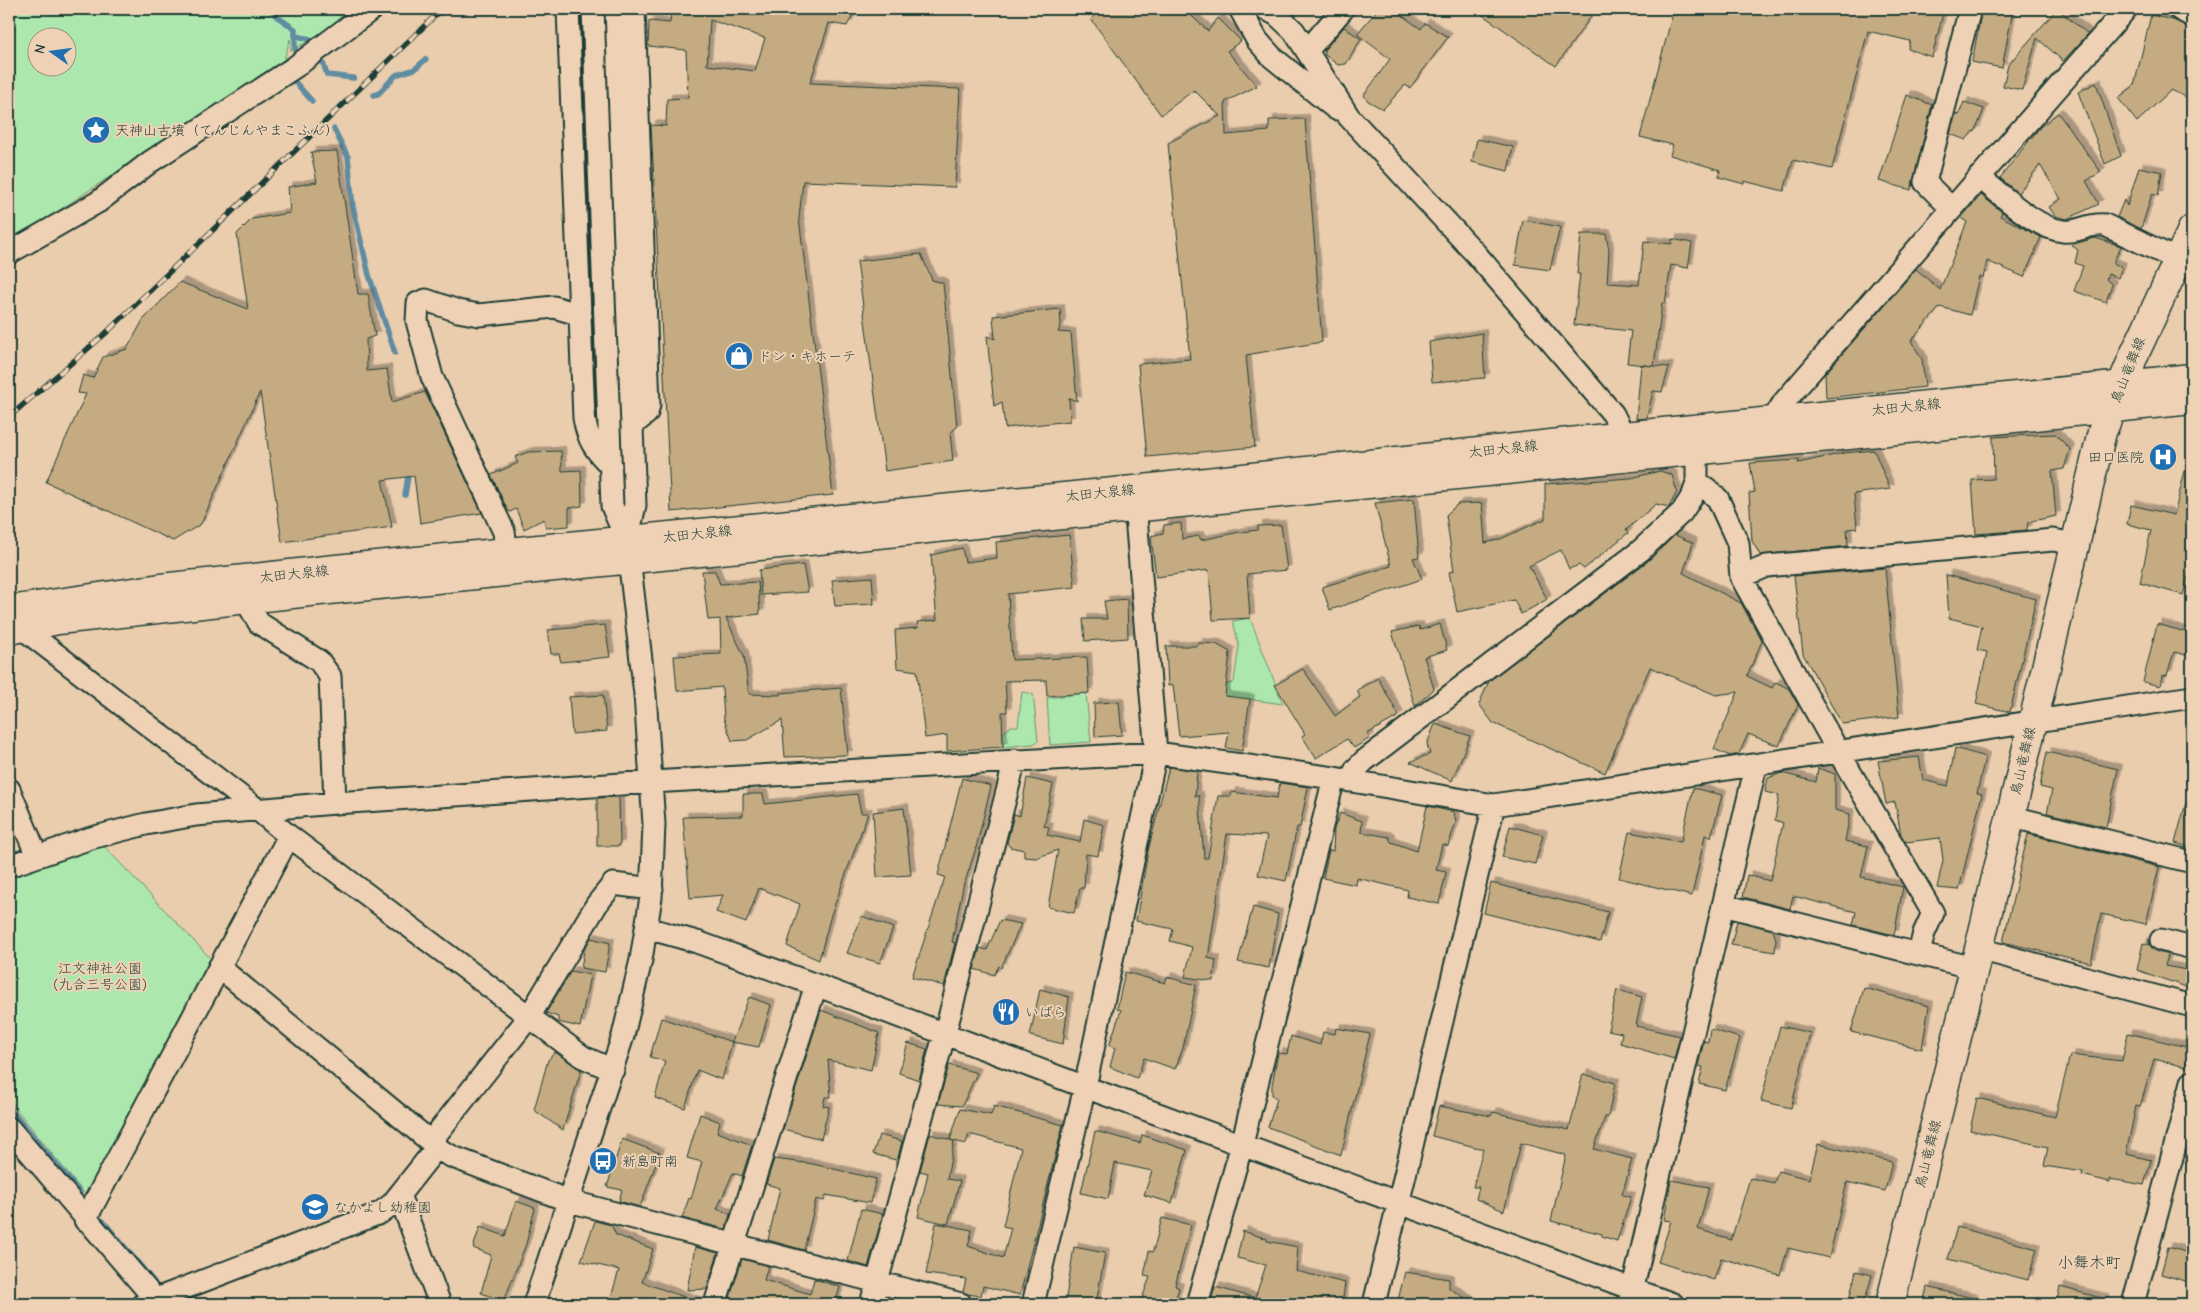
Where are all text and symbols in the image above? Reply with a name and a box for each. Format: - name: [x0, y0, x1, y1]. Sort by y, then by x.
- north arrow: [28, 28, 78, 78]
- text: N: [31, 42, 49, 55]
- place icon: 天神山古墳（てんじんやまこふん）: [81, 115, 111, 145]
- place label: 天神山古墳（てんじんやまこふん）: [115, 122, 339, 139]
- street label: 鳥山竜舞線: [2107, 334, 2149, 406]
- shop icon: ドン・キホーテ: [724, 341, 754, 371]
- place label: ドン・キホーテ: [758, 348, 856, 365]
- street label: 太田大泉線: [1870, 395, 1942, 419]
- street label: 太田大泉線: [1467, 437, 1539, 461]
- hospital icon: 田口医院: [2148, 442, 2178, 472]
- place label: 田口医院: [2088, 449, 2144, 466]
- street label: 太田大泉線: [1064, 481, 1136, 505]
- street label: 太田大泉線: [661, 522, 733, 546]
- street label: 太田大泉線: [258, 562, 330, 586]
- street label: 鳥山竜舞線: [2007, 725, 2039, 797]
- park label: 江文神社公園 (九合三号公園): [53, 960, 147, 993]
- restaurant icon: いばら: [991, 997, 1021, 1027]
- place label: いばら: [1025, 1004, 1067, 1021]
- street label: 鳥山竜舞線: [1911, 1118, 1945, 1190]
- bus stop icon: 新島町南: [588, 1146, 618, 1176]
- place label: 新島町南: [622, 1153, 678, 1170]
- school or university icon: なかよし幼稚園: [300, 1192, 330, 1222]
- place label: なかよし幼稚園: [334, 1199, 431, 1216]
- district label: 小舞木町: [2057, 1254, 2121, 1272]

